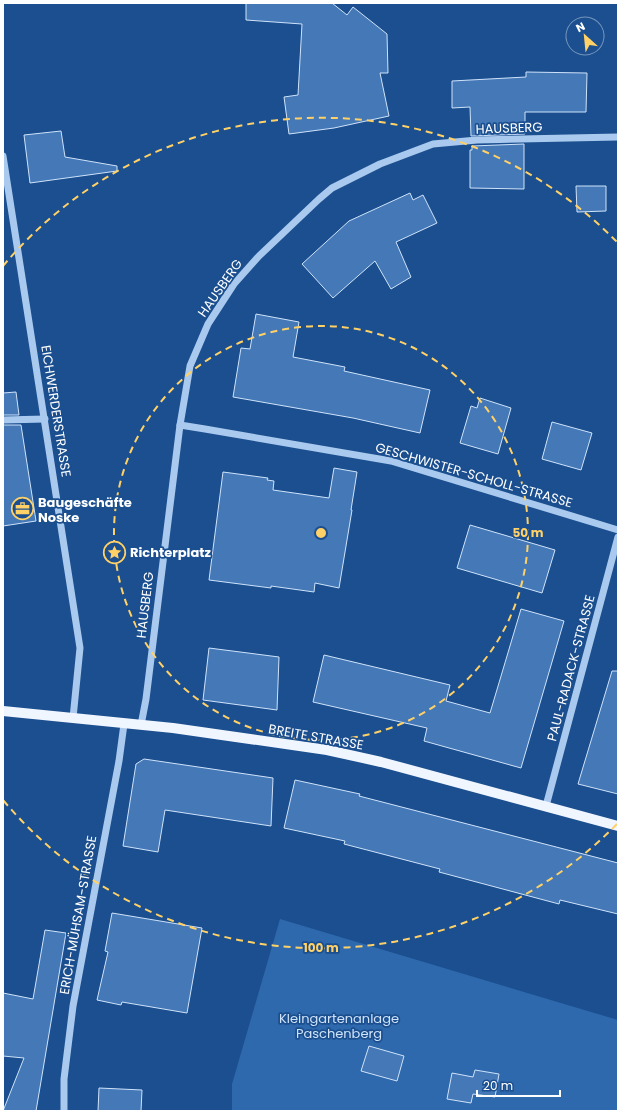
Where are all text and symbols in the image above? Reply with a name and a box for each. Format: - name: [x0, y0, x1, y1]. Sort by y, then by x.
- north arrow: [565, 16, 605, 56]
- text: N: [573, 18, 588, 36]
- street label: HAUSBERG: [475, 117, 543, 139]
- street label: HAUSBERG: [193, 255, 247, 321]
- street label: EICHWERDERSTRASSE: [36, 344, 76, 478]
- street label: GESCHWISTER-SCHOLL-STRASSE: [373, 438, 575, 512]
- place label: Baugeschäfte Noske: [38, 493, 132, 527]
- office icon: Baugeschäfte Noske: [9, 496, 35, 522]
- text: 50 m: [513, 524, 544, 541]
- centre of rings: [314, 526, 328, 540]
- place icon: Richterplatz: [101, 539, 127, 565]
- place label: Richterplatz: [130, 543, 212, 562]
- street label: HAUSBERG: [131, 571, 159, 639]
- street label: PAUL-RADACK-STRASSE: [542, 593, 600, 743]
- street label: BREITE STRASSE: [267, 719, 365, 755]
- street label: ERICH-MÜHSAM-STRASSE: [55, 834, 101, 996]
- text: 100 m: [303, 939, 339, 956]
- park label: Kleingartenanlage Paschenberg: [279, 1009, 399, 1043]
- scale bar: [477, 1072, 560, 1098]
- text: 20 m: [483, 1077, 513, 1094]

